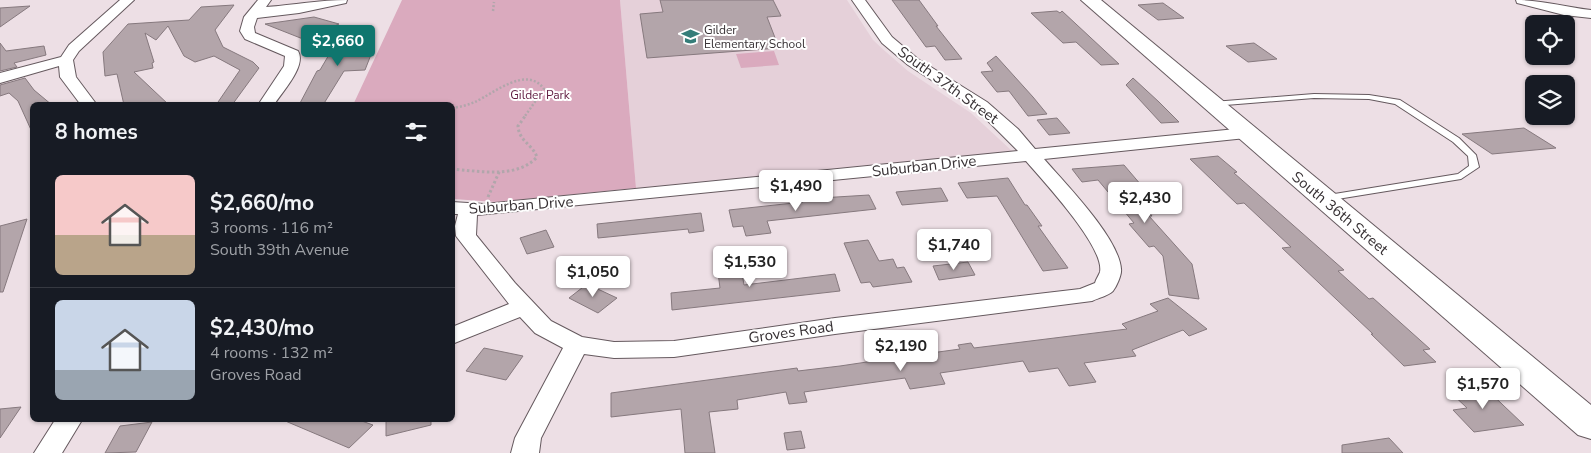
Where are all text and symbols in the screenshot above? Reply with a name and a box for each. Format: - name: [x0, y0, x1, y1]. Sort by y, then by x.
- map controls: [1525, 15, 1575, 125]
- button: locate: [1525, 15, 1575, 65]
- place label: Gilder Elementary School: [704, 22, 806, 52]
- pin: $2,660: [297, 24, 379, 67]
- school or university icon: Gilder Elementary School: [680, 27, 700, 47]
- text: $2,660: [312, 30, 364, 52]
- street label: South 37th Street: [894, 42, 1003, 129]
- button: layers: [1525, 75, 1575, 125]
- park label: Gilder Park: [510, 87, 571, 103]
- text: 8 homes: [55, 118, 138, 146]
- icon: filters: [402, 118, 430, 146]
- street label: Suburban Drive: [871, 151, 977, 181]
- street label: South 36th Street: [1288, 167, 1393, 260]
- pin: $1,490: [755, 170, 837, 212]
- text: $1,490: [770, 175, 822, 197]
- pin: $2,430: [1104, 182, 1186, 224]
- text: $2,430: [1119, 187, 1171, 209]
- text: $2,660/mo: [210, 189, 314, 217]
- street label: Suburban Drive: [468, 191, 574, 219]
- icon: home: [95, 195, 155, 255]
- text: 3 rooms · 116 m²: [210, 217, 333, 239]
- pin: $1,740: [913, 228, 995, 271]
- text: $1,740: [928, 234, 980, 256]
- text: South 39th Avenue: [210, 239, 349, 261]
- pin: $1,530: [709, 246, 791, 288]
- text: $1,530: [724, 251, 776, 273]
- pin: $1,050: [552, 256, 634, 298]
- text: $1,050: [567, 261, 619, 283]
- text: $2,430/mo: [210, 314, 314, 342]
- street label: Groves Road: [747, 316, 835, 348]
- icon: home: [95, 320, 155, 380]
- pin: $2,190: [860, 330, 942, 372]
- text: $2,190: [875, 335, 927, 357]
- text: 4 rooms · 132 m²: [210, 342, 333, 364]
- text: Groves Road: [210, 364, 302, 386]
- pin: $1,570: [1442, 368, 1524, 410]
- text: $1,570: [1457, 373, 1509, 395]

